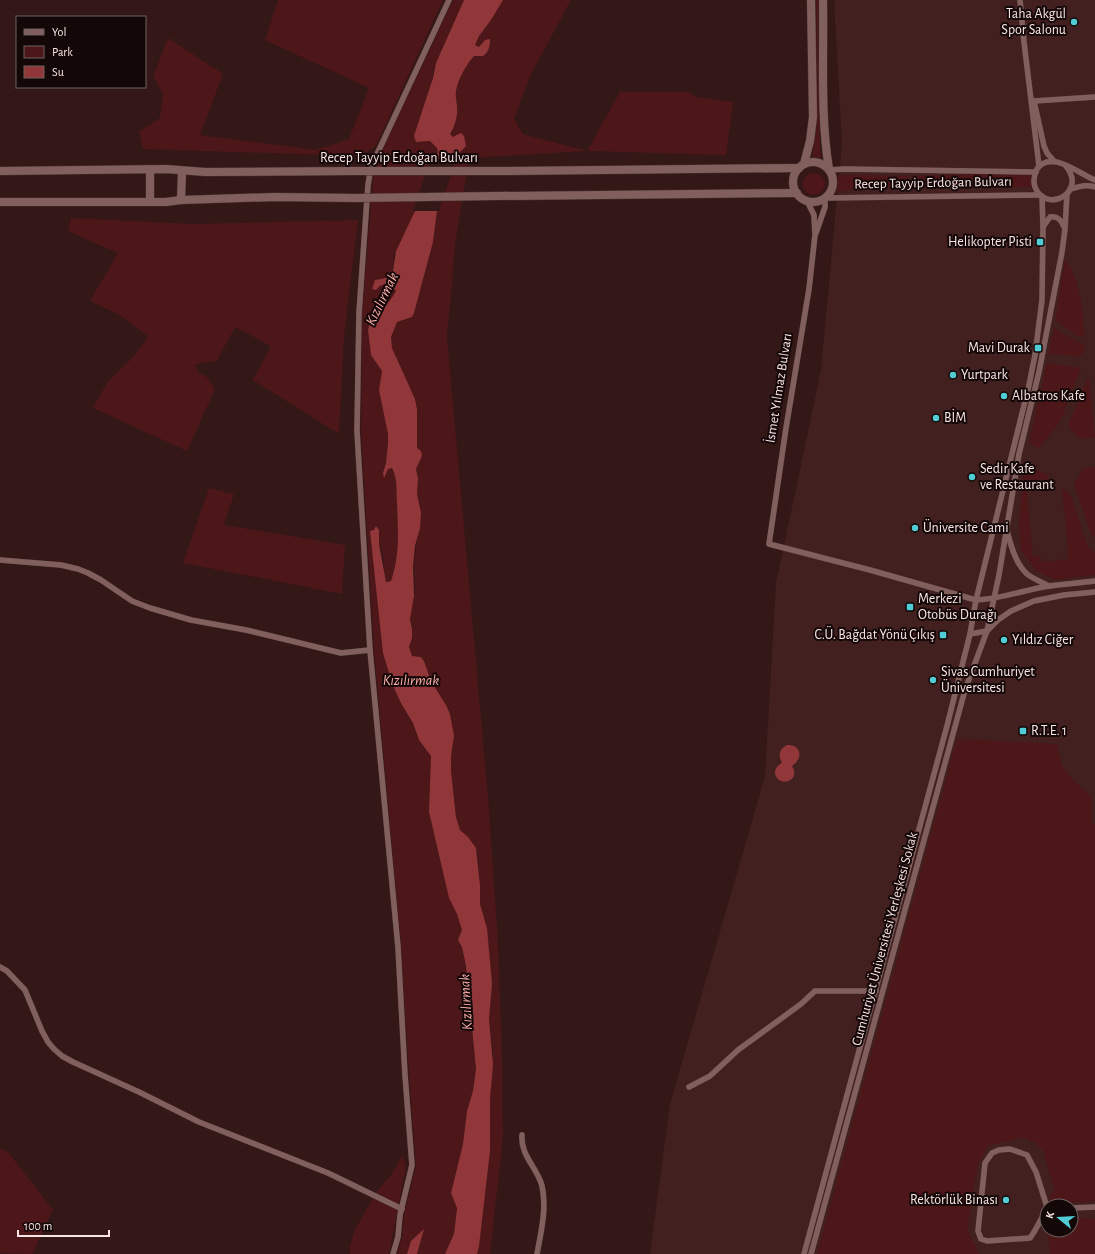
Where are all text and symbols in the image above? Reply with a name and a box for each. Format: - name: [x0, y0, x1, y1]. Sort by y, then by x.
- place label: Taha Akgül Spor Salonu: [1001, 7, 1066, 37]
- legend: [16, 16, 146, 88]
- marker: Taha Akgül Spor Salonu: [1069, 17, 1079, 27]
- text: Yol: [52, 26, 66, 38]
- text: Park: [52, 46, 73, 58]
- text: Su: [52, 66, 64, 78]
- street label: Recep Tayyip Erdoğan Bulvarı: [320, 151, 478, 165]
- street label: Recep Tayyip Erdoğan Bulvarı: [854, 175, 1012, 191]
- place label: Helikopter Pisti: [948, 235, 1032, 249]
- marker: Helikopter Pisti: [1035, 237, 1045, 247]
- water label: Kızılırmak: [363, 270, 401, 328]
- street label: İsmet Yılmaz Bulvarı: [760, 332, 795, 444]
- place label: Mavi Durak: [968, 341, 1031, 355]
- marker: Mavi Durak: [1033, 343, 1043, 353]
- place label: Yurtpark: [961, 368, 1008, 382]
- marker: Yurtpark: [948, 370, 958, 380]
- place label: Albatros Kafe: [1012, 389, 1085, 403]
- marker: Albatros Kafe: [999, 391, 1009, 401]
- place label: BİM: [944, 408, 966, 425]
- marker: BİM: [931, 413, 941, 423]
- place label: Sedir Kafe ve Restaurant: [980, 462, 1054, 492]
- marker: Sedir Kafe ve Restaurant: [967, 472, 977, 482]
- place label: Üniversite Cami: [923, 518, 1009, 535]
- marker: Üniversite Cami: [910, 523, 920, 533]
- place label: Merkezi Otobüs Durağı: [918, 592, 997, 622]
- marker: Merkezi Otobüs Durağı: [905, 602, 915, 612]
- place label: C.Ü. Bağdat Yönü Çıkış: [814, 625, 935, 642]
- marker: C.Ü. Bağdat Yönü Çıkış: [938, 630, 948, 640]
- place label: Yıldız Ciğer: [1012, 633, 1074, 647]
- marker: Yıldız Ciğer: [999, 635, 1009, 645]
- place label: Sivas Cumhuriyet Üniversitesi: [941, 665, 1035, 695]
- water label: Kızılırmak: [383, 673, 439, 688]
- marker: Sivas Cumhuriyet Üniversitesi: [928, 675, 938, 685]
- place label: R.T.E. 1: [1031, 724, 1067, 738]
- marker: R.T.E. 1: [1018, 726, 1028, 736]
- street label: Cumhuriyet Üniversitesi Yerleşkesi Sokak: [847, 829, 920, 1047]
- water label: Kızılırmak: [457, 973, 475, 1031]
- place label: Rektörlük Binası: [910, 1193, 998, 1207]
- marker: Rektörlük Binası: [1001, 1195, 1011, 1205]
- north arrow: [1039, 1198, 1079, 1238]
- text: K: [1044, 1210, 1056, 1220]
- scale bar: [18, 1212, 109, 1238]
- text: 100 m: [24, 1220, 52, 1232]

